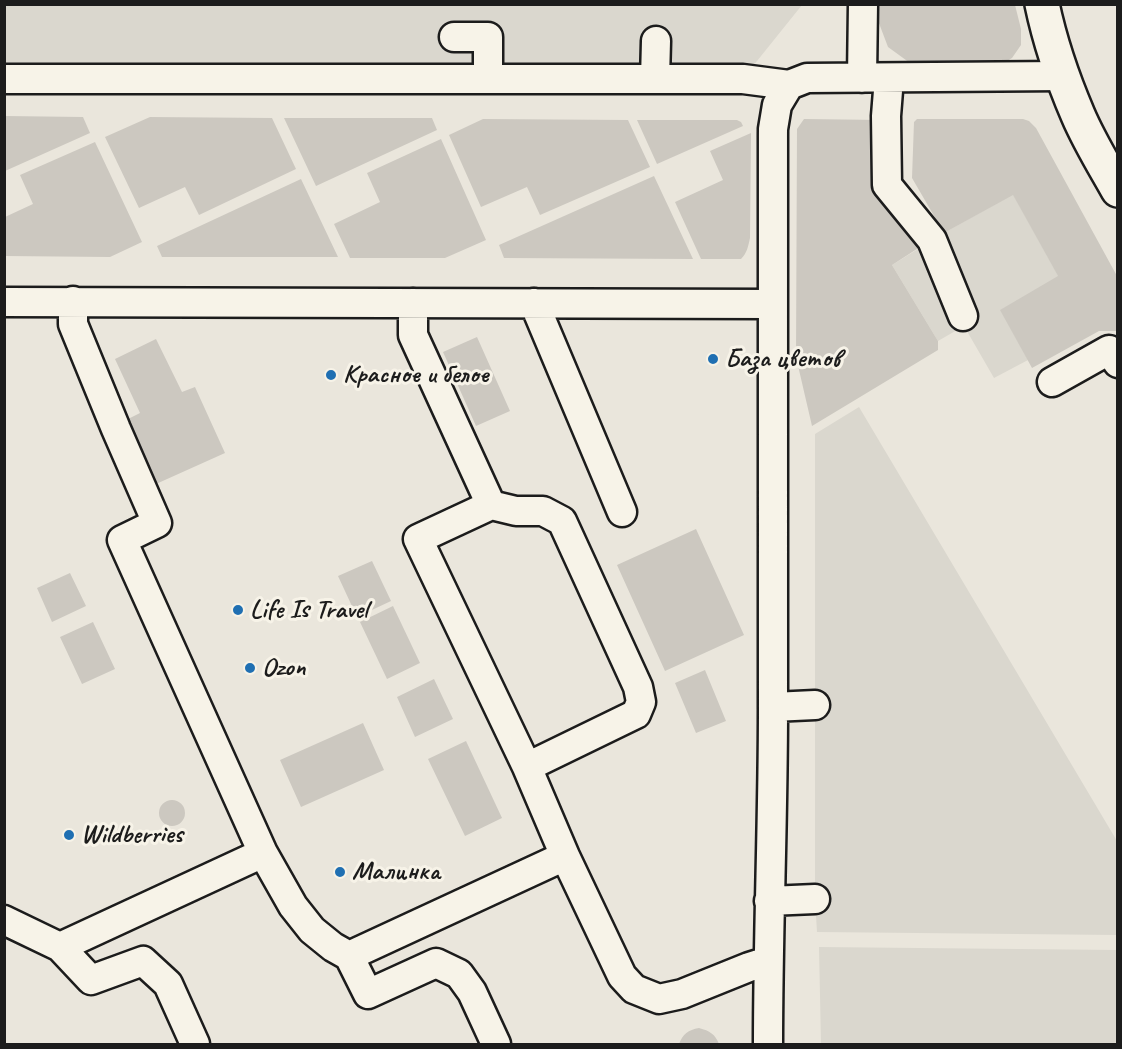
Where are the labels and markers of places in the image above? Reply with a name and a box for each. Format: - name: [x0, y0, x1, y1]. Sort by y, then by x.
- place label: База цветов: [725, 343, 840, 375]
- marker: База цветов: [706, 352, 720, 366]
- place label: Красное и белое: [343, 359, 489, 391]
- marker: Красное и белое: [324, 368, 338, 382]
- place label: Life Is Travel: [250, 594, 368, 626]
- marker: Life Is Travel: [231, 603, 245, 617]
- place label: Ozon: [262, 652, 305, 684]
- marker: Ozon: [243, 661, 257, 675]
- place label: Wildberries: [81, 819, 183, 851]
- marker: Wildberries: [62, 828, 76, 842]
- place label: Малинка: [352, 856, 440, 888]
- marker: Малинка: [333, 865, 347, 879]

